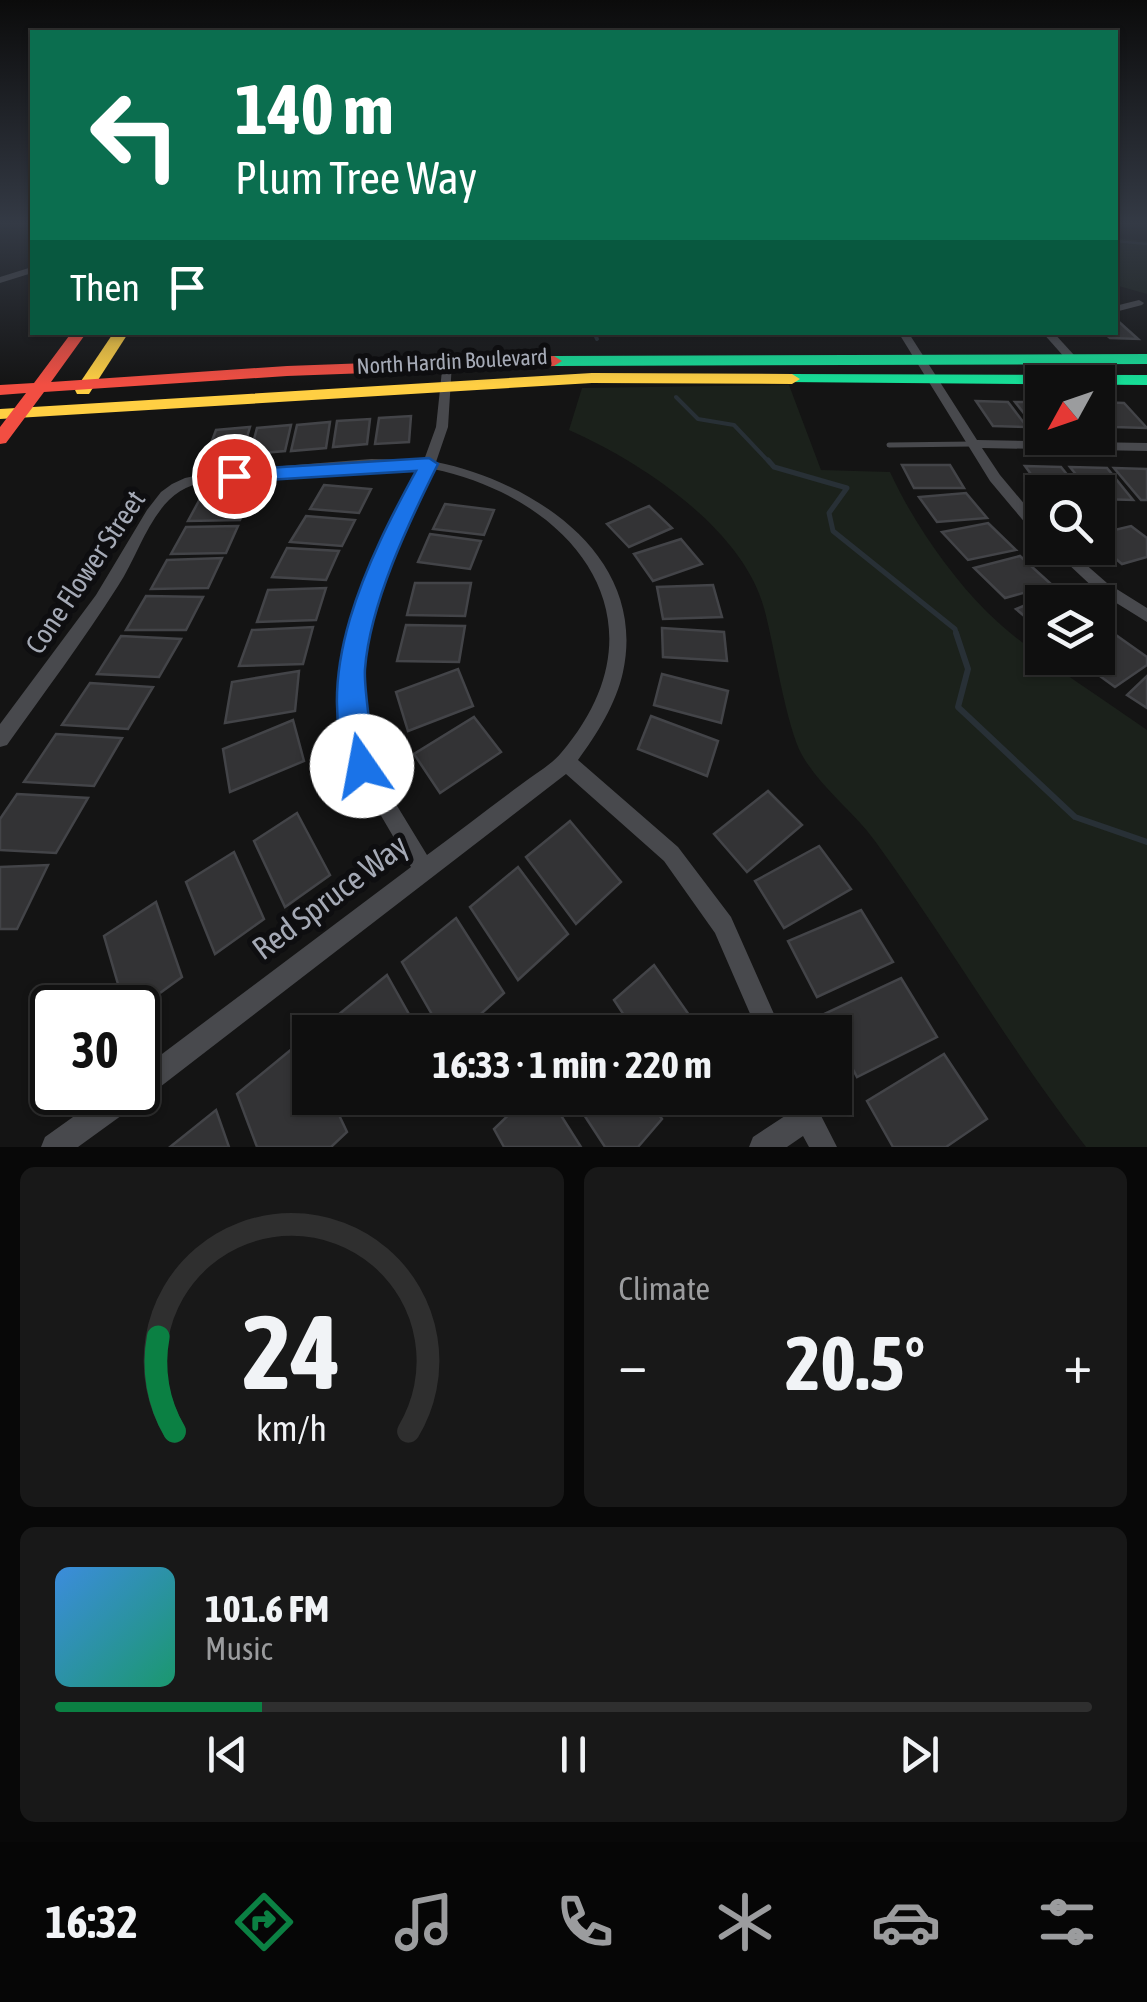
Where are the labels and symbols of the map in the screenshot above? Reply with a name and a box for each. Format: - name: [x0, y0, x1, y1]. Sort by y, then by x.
- street label: North Hardin Boulevard: [356, 343, 548, 379]
- north arrow: [1025, 365, 1115, 455]
- pin: [192, 434, 277, 519]
- street label: Cone Flower Street: [19, 484, 151, 660]
- position arrow: [310, 714, 414, 818]
- street label: Red Spruce Way: [245, 826, 415, 967]
- speed limit sign: 30: [30, 985, 160, 1115]

